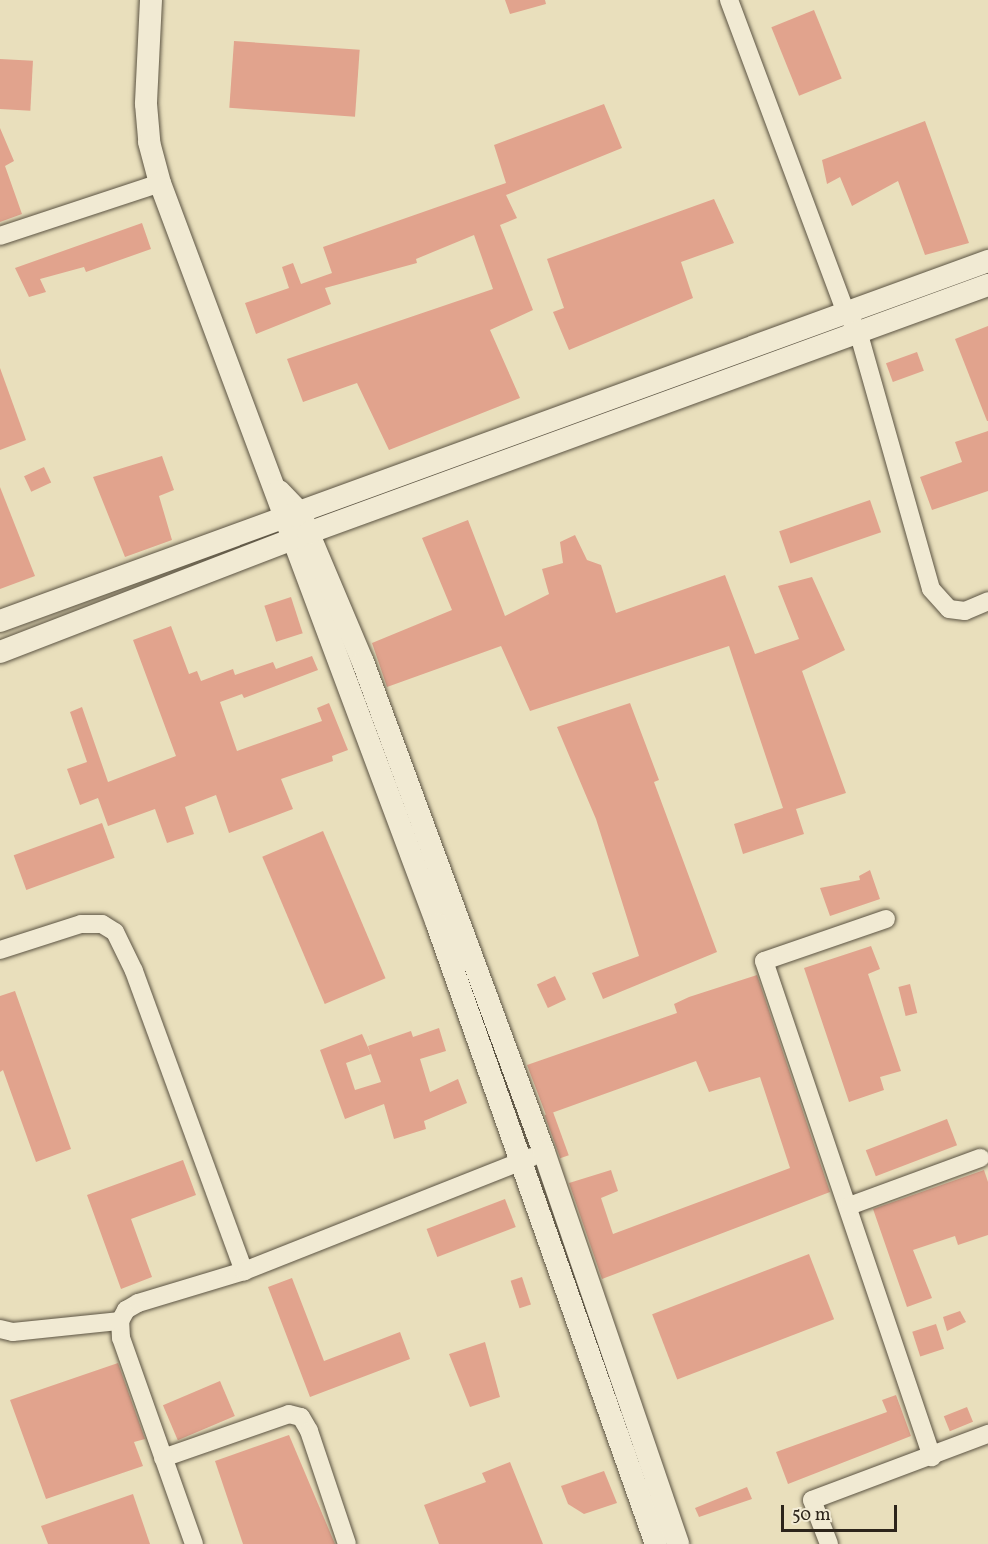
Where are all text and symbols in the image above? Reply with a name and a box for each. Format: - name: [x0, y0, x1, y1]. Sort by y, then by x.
- scale bar: [784, 1493, 900, 1531]
- text: 50 m: [792, 1503, 831, 1528]

